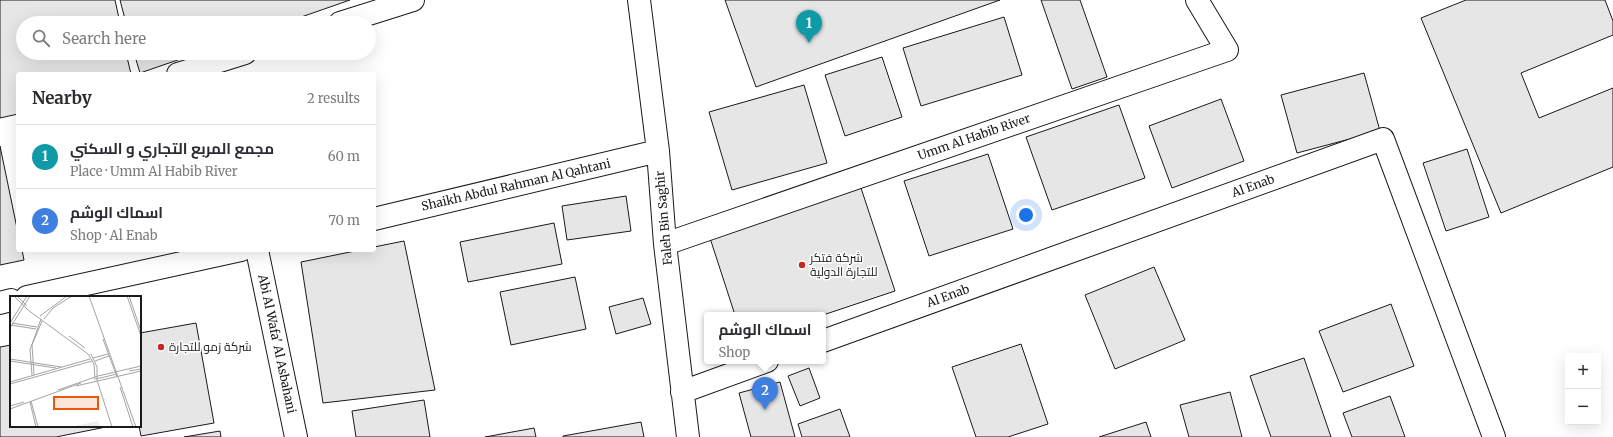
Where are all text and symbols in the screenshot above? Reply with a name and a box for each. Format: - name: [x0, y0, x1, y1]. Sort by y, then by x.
- pin: 1: [796, 10, 822, 43]
- search box: [16, 16, 376, 60]
- icon: search: [30, 27, 52, 49]
- text: Search here: [62, 29, 146, 48]
- text: Nearby: [32, 87, 92, 109]
- text: 2 results: [307, 90, 360, 107]
- street label: Umm Al Habib River: [916, 110, 1033, 163]
- text: مجمع المربع التجاري و السكني: [70, 139, 274, 158]
- text: 1: [42, 148, 48, 165]
- text: 60 m: [328, 148, 360, 165]
- street label: Shaikh Abdul Rahman Al Qahtani: [420, 155, 612, 214]
- text: Place · Umm Al Habib River: [70, 163, 238, 180]
- street label: Faleh Bin Saghir: [652, 170, 675, 266]
- street label: Al Enab: [1228, 171, 1276, 201]
- text: اسماك الوشم: [70, 203, 163, 222]
- your location: [1016, 205, 1036, 225]
- text: 2: [41, 212, 49, 229]
- text: 70 m: [329, 212, 360, 229]
- text: Shop · Al Enab: [70, 227, 157, 244]
- place label: شركة فتكر للتجارة الدولية: [809, 250, 878, 279]
- marker: شركة فتكر للتجارة الدولية: [797, 260, 807, 270]
- street label: Abi Al Wafa' Al Asbahani: [255, 272, 300, 415]
- street label: Al Enab: [923, 281, 971, 311]
- inset map: [10, 296, 141, 427]
- popup: [704, 312, 826, 364]
- text: اسماك الوشم: [719, 320, 811, 339]
- place label: شركة زمو للتجارة: [169, 339, 252, 354]
- marker: شركة زمو للتجارة: [156, 342, 166, 352]
- text: Shop: [719, 344, 750, 361]
- map controls: [1565, 353, 1601, 425]
- button: +: [1565, 353, 1601, 389]
- pin: 2: [752, 377, 778, 410]
- button: −: [1565, 389, 1601, 425]

